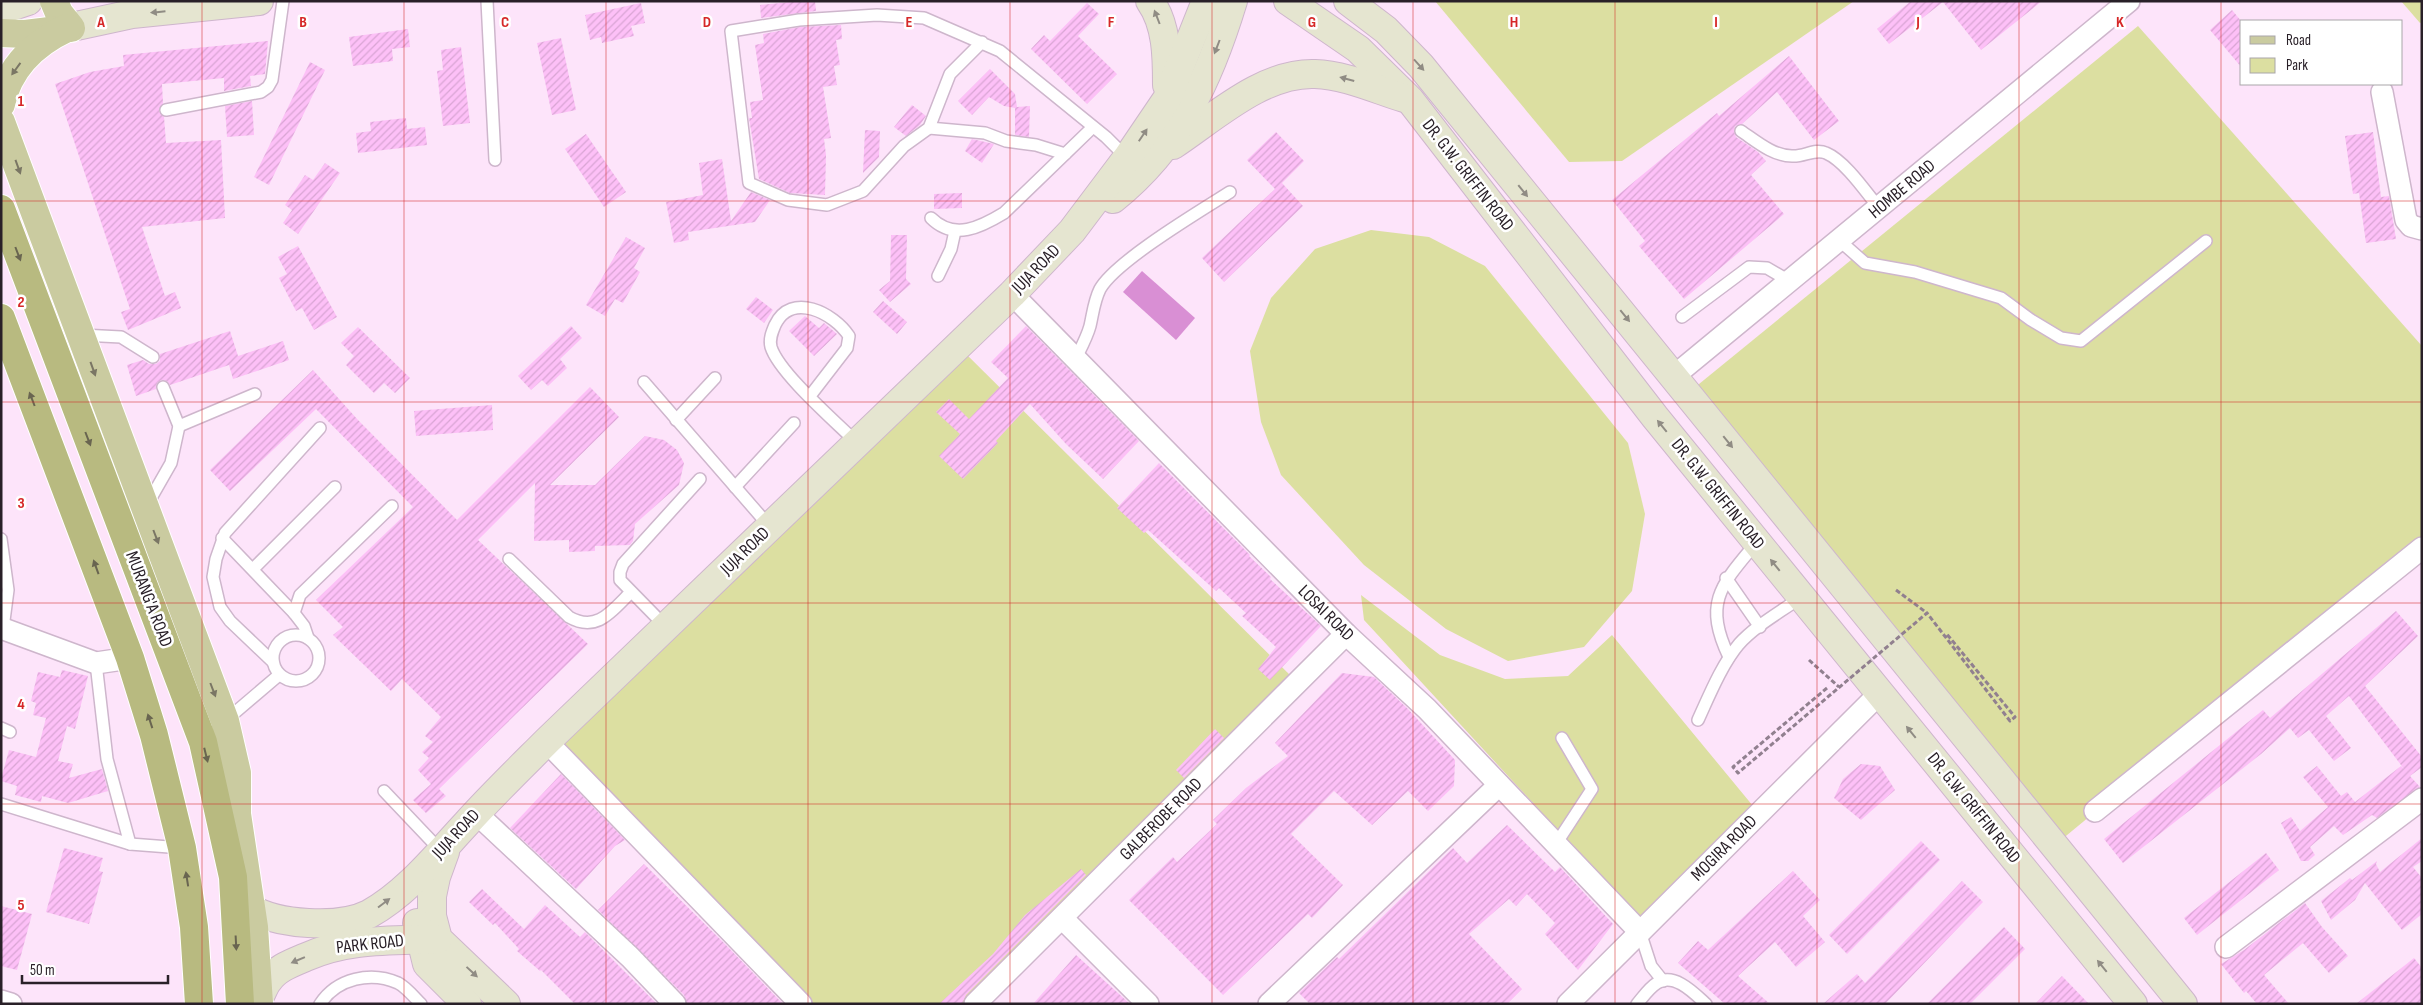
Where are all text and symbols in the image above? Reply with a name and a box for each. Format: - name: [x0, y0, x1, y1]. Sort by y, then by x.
- one-way arrow: [150, 8, 166, 16]
- one-way arrow: [1153, 9, 1161, 24]
- text: A: [96, 13, 105, 32]
- text: B: [299, 13, 307, 32]
- text: C: [501, 13, 509, 32]
- text: D: [703, 13, 711, 32]
- text: E: [906, 13, 913, 32]
- text: F: [1108, 13, 1115, 32]
- text: G: [1308, 13, 1316, 32]
- text: H: [1510, 13, 1518, 32]
- text: I: [1714, 13, 1718, 32]
- text: J: [1915, 13, 1920, 32]
- text: K: [2116, 13, 2124, 32]
- legend: [2240, 20, 2403, 85]
- text: Road: [2286, 31, 2311, 50]
- one-way arrow: [1213, 40, 1221, 54]
- text: Park: [2286, 56, 2308, 75]
- one-way arrow: [1414, 58, 1425, 71]
- one-way arrow: [11, 62, 22, 75]
- one-way arrow: [1339, 75, 1354, 83]
- text: 1: [18, 92, 25, 111]
- street label: DR. G.W. GRIFFIN ROAD: [1418, 115, 1518, 235]
- one-way arrow: [1138, 128, 1147, 142]
- street label: HOMBE ROAD: [1864, 155, 1940, 223]
- one-way arrow: [14, 160, 22, 175]
- one-way arrow: [1517, 184, 1528, 197]
- street label: JUJA ROAD: [1007, 240, 1064, 299]
- one-way arrow: [15, 247, 23, 261]
- text: 2: [17, 293, 25, 312]
- one-way arrow: [1620, 310, 1631, 323]
- one-way arrow: [89, 362, 97, 377]
- one-way arrow: [28, 391, 36, 406]
- one-way arrow: [1656, 419, 1667, 432]
- one-way arrow: [84, 432, 92, 447]
- street label: DR. G.W. GRIFFIN ROAD: [1667, 434, 1769, 554]
- one-way arrow: [1722, 436, 1733, 449]
- text: 3: [17, 494, 25, 513]
- street label: JUJA ROAD: [715, 523, 774, 580]
- one-way arrow: [153, 530, 160, 545]
- street label: MURANG'A ROAD: [121, 548, 177, 650]
- one-way arrow: [1770, 559, 1781, 572]
- one-way arrow: [92, 560, 99, 575]
- street label: LOSAI ROAD: [1294, 581, 1358, 645]
- one-way arrow: [210, 682, 217, 697]
- text: 4: [17, 695, 25, 714]
- one-way arrow: [145, 713, 153, 728]
- one-way arrow: [1906, 726, 1917, 739]
- one-way arrow: [202, 748, 210, 763]
- street label: DR. G.W. GRIFFIN ROAD: [1923, 748, 2025, 868]
- street label: GALBEROBE ROAD: [1115, 773, 1207, 865]
- street label: JUJA ROAD: [427, 805, 484, 864]
- street label: MOGIRA ROAD: [1687, 811, 1761, 885]
- one-way arrow: [182, 871, 190, 887]
- text: 5: [17, 896, 25, 915]
- one-way arrow: [377, 897, 390, 908]
- street label: PARK ROAD: [335, 930, 405, 958]
- one-way arrow: [232, 935, 240, 951]
- scale bar: [22, 952, 169, 984]
- one-way arrow: [291, 957, 305, 965]
- one-way arrow: [2097, 960, 2108, 973]
- text: 50 m: [30, 961, 55, 980]
- one-way arrow: [465, 965, 477, 977]

